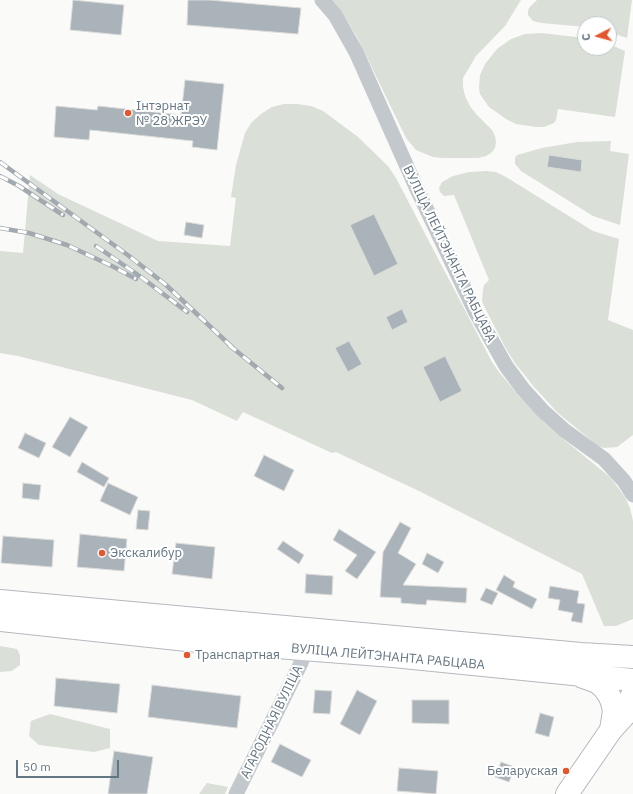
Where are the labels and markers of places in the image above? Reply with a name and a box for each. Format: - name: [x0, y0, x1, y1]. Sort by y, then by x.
- place label: Інтэрнат № 28 ЖРЭУ: [136, 98, 207, 129]
- marker: Інтэрнат № 28 ЖРЭУ: [123, 108, 133, 118]
- place label: Экскалибур: [110, 545, 182, 561]
- marker: Экскалибур: [97, 548, 107, 558]
- place label: Транспартная: [195, 647, 280, 663]
- marker: Транспартная: [182, 650, 192, 660]
- place label: Беларуская: [487, 763, 558, 779]
- marker: Беларуская: [561, 766, 571, 776]

